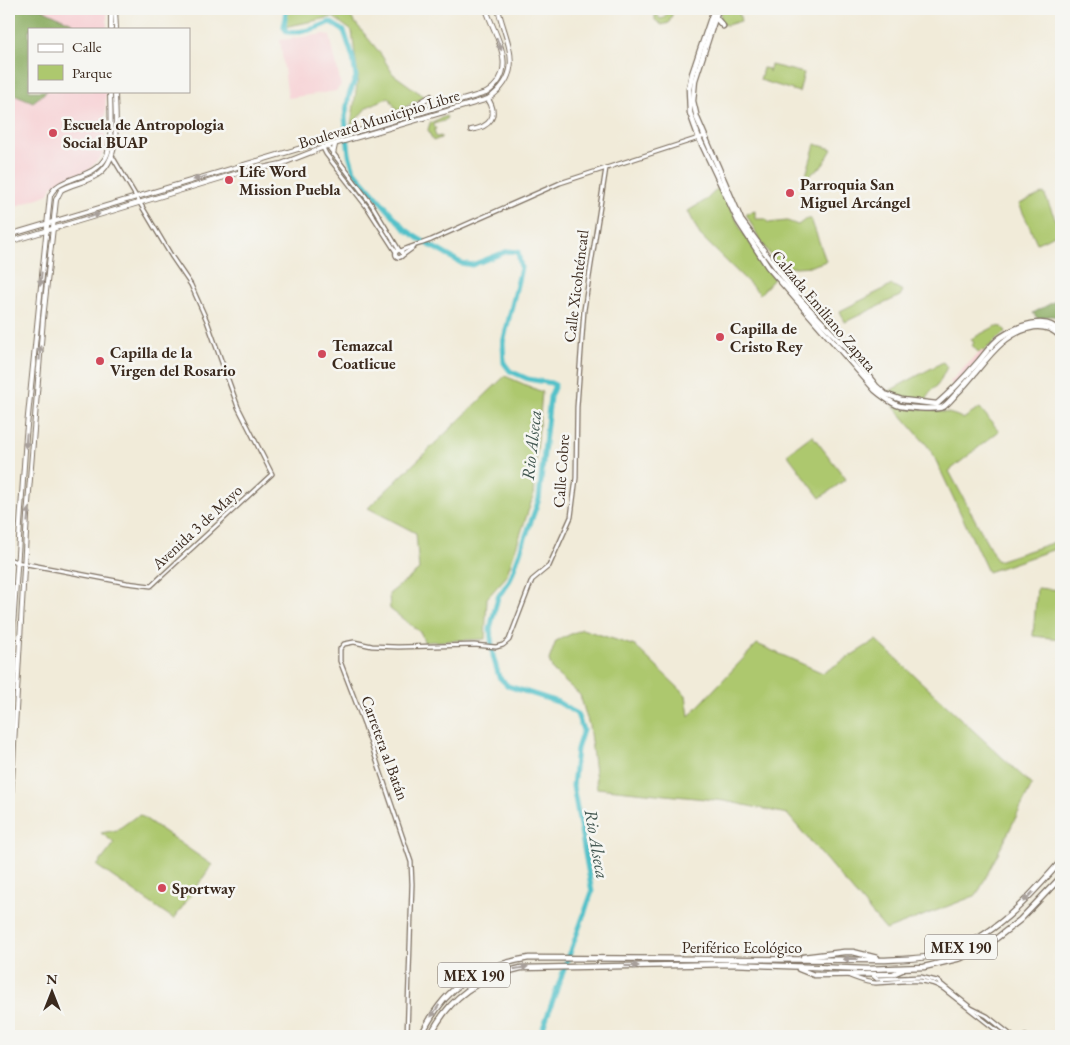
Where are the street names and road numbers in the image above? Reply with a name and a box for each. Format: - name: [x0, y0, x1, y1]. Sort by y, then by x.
- street label: Boulevard Municipio Libre: [296, 84, 462, 154]
- street label: Calle Xicohténcatl: [559, 228, 593, 344]
- street label: Calzada Emiliano Zapata: [767, 246, 881, 377]
- street label: Calle Cobre: [548, 433, 574, 509]
- street label: Avenida 3 de Mayo: [147, 480, 247, 575]
- street label: Carretera al Batán: [356, 693, 414, 804]
- road number: MEX 190: [925, 934, 997, 960]
- street label: Periférico Ecológico: [682, 937, 802, 958]
- road number: MEX 190: [438, 962, 510, 988]

